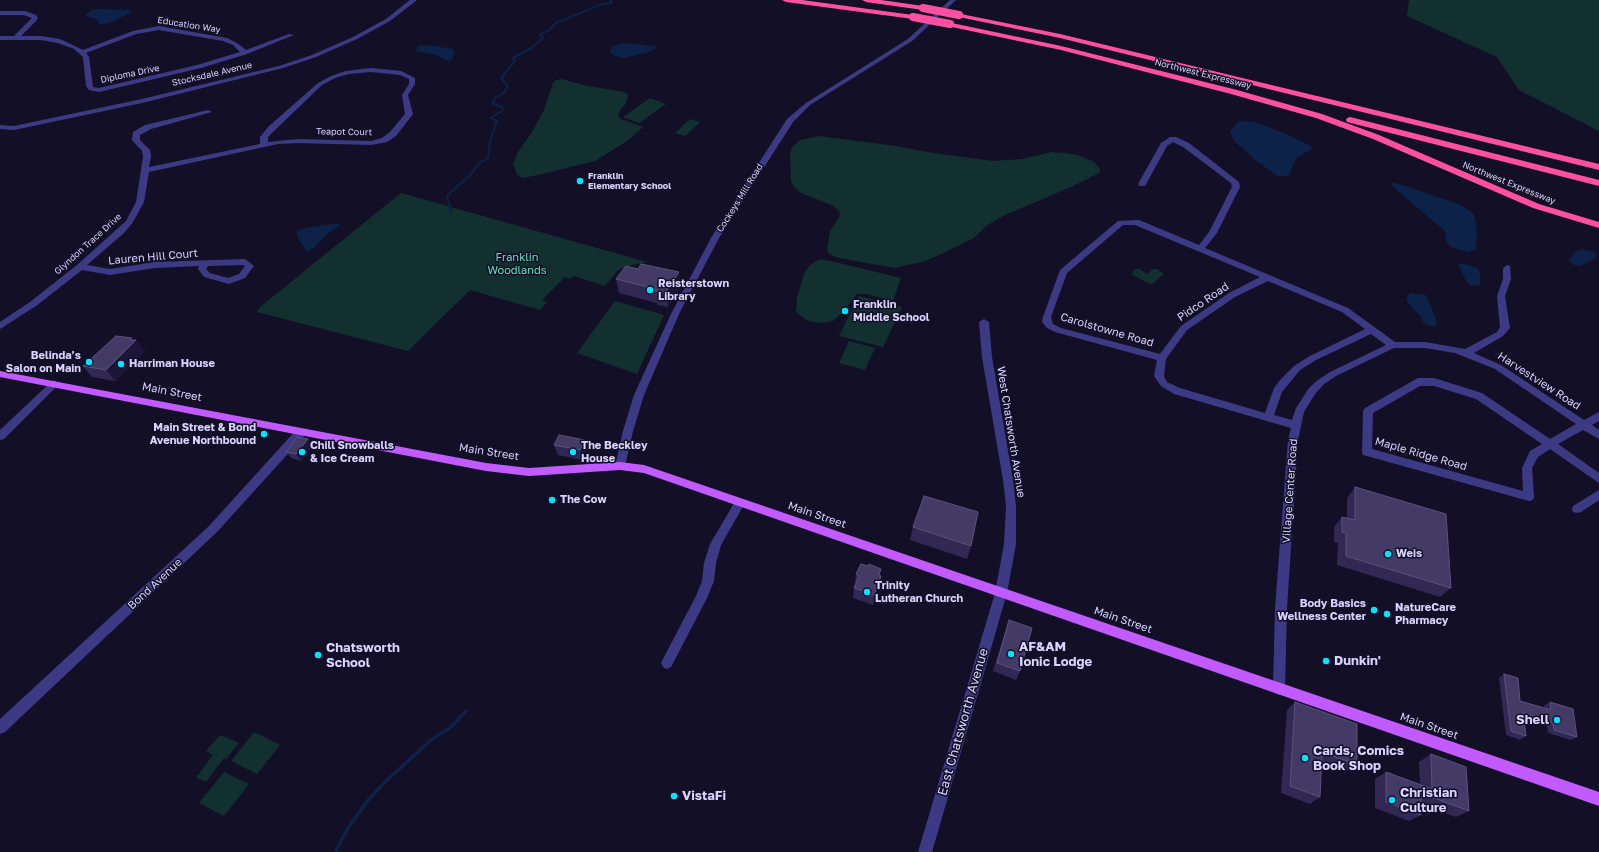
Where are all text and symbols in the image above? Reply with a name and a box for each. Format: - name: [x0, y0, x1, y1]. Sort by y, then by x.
- street label: Education Way: [157, 15, 221, 35]
- street label: Northwest Expressway: [1154, 57, 1252, 91]
- street label: Stocksdale Avenue: [171, 60, 253, 88]
- street label: Diploma Drive: [100, 62, 160, 86]
- street label: Teapot Court: [316, 126, 372, 138]
- street label: Northwest Expressway: [1461, 159, 1557, 207]
- street label: Cockeys Mill Road: [715, 162, 765, 234]
- place label: Franklin Elementary School: [588, 171, 671, 192]
- marker: Franklin Elementary School: [575, 176, 585, 186]
- street label: Glyndon Trace Drive: [52, 211, 124, 277]
- street label: Lauren Hill Court: [108, 247, 198, 267]
- park label: Franklin Woodlands: [487, 251, 547, 277]
- place label: Reisterstown Library: [658, 277, 729, 303]
- street label: Pidco Road: [1175, 280, 1231, 324]
- marker: Reisterstown Library: [645, 285, 655, 295]
- place label: Franklin Middle School: [853, 298, 929, 324]
- marker: Franklin Middle School: [840, 306, 850, 316]
- street label: Carolstowne Road: [1059, 310, 1155, 350]
- place label: Belinda’s Salon on Main: [6, 349, 81, 375]
- street label: Harvestview Road: [1495, 349, 1583, 413]
- marker: Belinda’s Salon on Main: [84, 357, 94, 367]
- place label: Harriman House: [129, 357, 215, 371]
- marker: Harriman House: [116, 359, 126, 369]
- street label: West Chatsworth Avenue: [994, 365, 1028, 499]
- street label: Main Street: [141, 380, 203, 404]
- place label: Main Street & Bond Avenue Northbound: [150, 421, 256, 447]
- marker: Main Street & Bond Avenue Northbound: [259, 429, 269, 439]
- street label: Maple Ridge Road: [1374, 435, 1468, 473]
- street label: Village Center Road: [1280, 438, 1300, 544]
- place label: Chill Snowballs & Ice Cream: [310, 439, 394, 465]
- place label: The Beckley House: [581, 439, 647, 465]
- street label: Main Street: [458, 441, 520, 463]
- marker: Chill Snowballs & Ice Cream: [297, 447, 307, 457]
- marker: The Beckley House: [568, 447, 578, 457]
- place label: The Cow: [560, 493, 607, 507]
- marker: The Cow: [547, 495, 557, 505]
- street label: Main Street: [786, 499, 848, 531]
- place label: Weis: [1396, 547, 1422, 561]
- marker: Weis: [1383, 549, 1393, 559]
- street label: Bond Avenue: [125, 556, 185, 612]
- place label: Trinity Lutheran Church: [875, 579, 963, 605]
- marker: Trinity Lutheran Church: [862, 587, 872, 597]
- place label: Body Basics Wellness Center: [1277, 597, 1366, 623]
- place label: NatureCare Pharmacy: [1395, 601, 1456, 627]
- street label: Main Street: [1092, 604, 1154, 636]
- marker: Body Basics Wellness Center: [1369, 605, 1379, 615]
- marker: NatureCare Pharmacy: [1382, 609, 1392, 619]
- place label: AF&AM Ionic Lodge: [1019, 639, 1092, 670]
- place label: Chatsworth School: [326, 640, 400, 671]
- street label: East Chatsworth Avenue: [934, 647, 992, 797]
- marker: AF&AM Ionic Lodge: [1006, 649, 1016, 659]
- marker: Chatsworth School: [313, 650, 323, 660]
- place label: Dunkin': [1334, 653, 1381, 669]
- marker: Dunkin': [1321, 656, 1331, 666]
- street label: Main Street: [1398, 710, 1460, 742]
- place label: Shell: [1516, 712, 1549, 728]
- marker: Shell: [1552, 715, 1562, 725]
- place label: Cards, Comics Book Shop: [1313, 743, 1404, 774]
- marker: Cards, Comics Book Shop: [1300, 753, 1310, 763]
- place label: Christian Culture: [1400, 785, 1457, 816]
- place label: VistaFi: [682, 788, 726, 804]
- marker: VistaFi: [669, 791, 679, 801]
- marker: Christian Culture: [1387, 795, 1397, 805]

